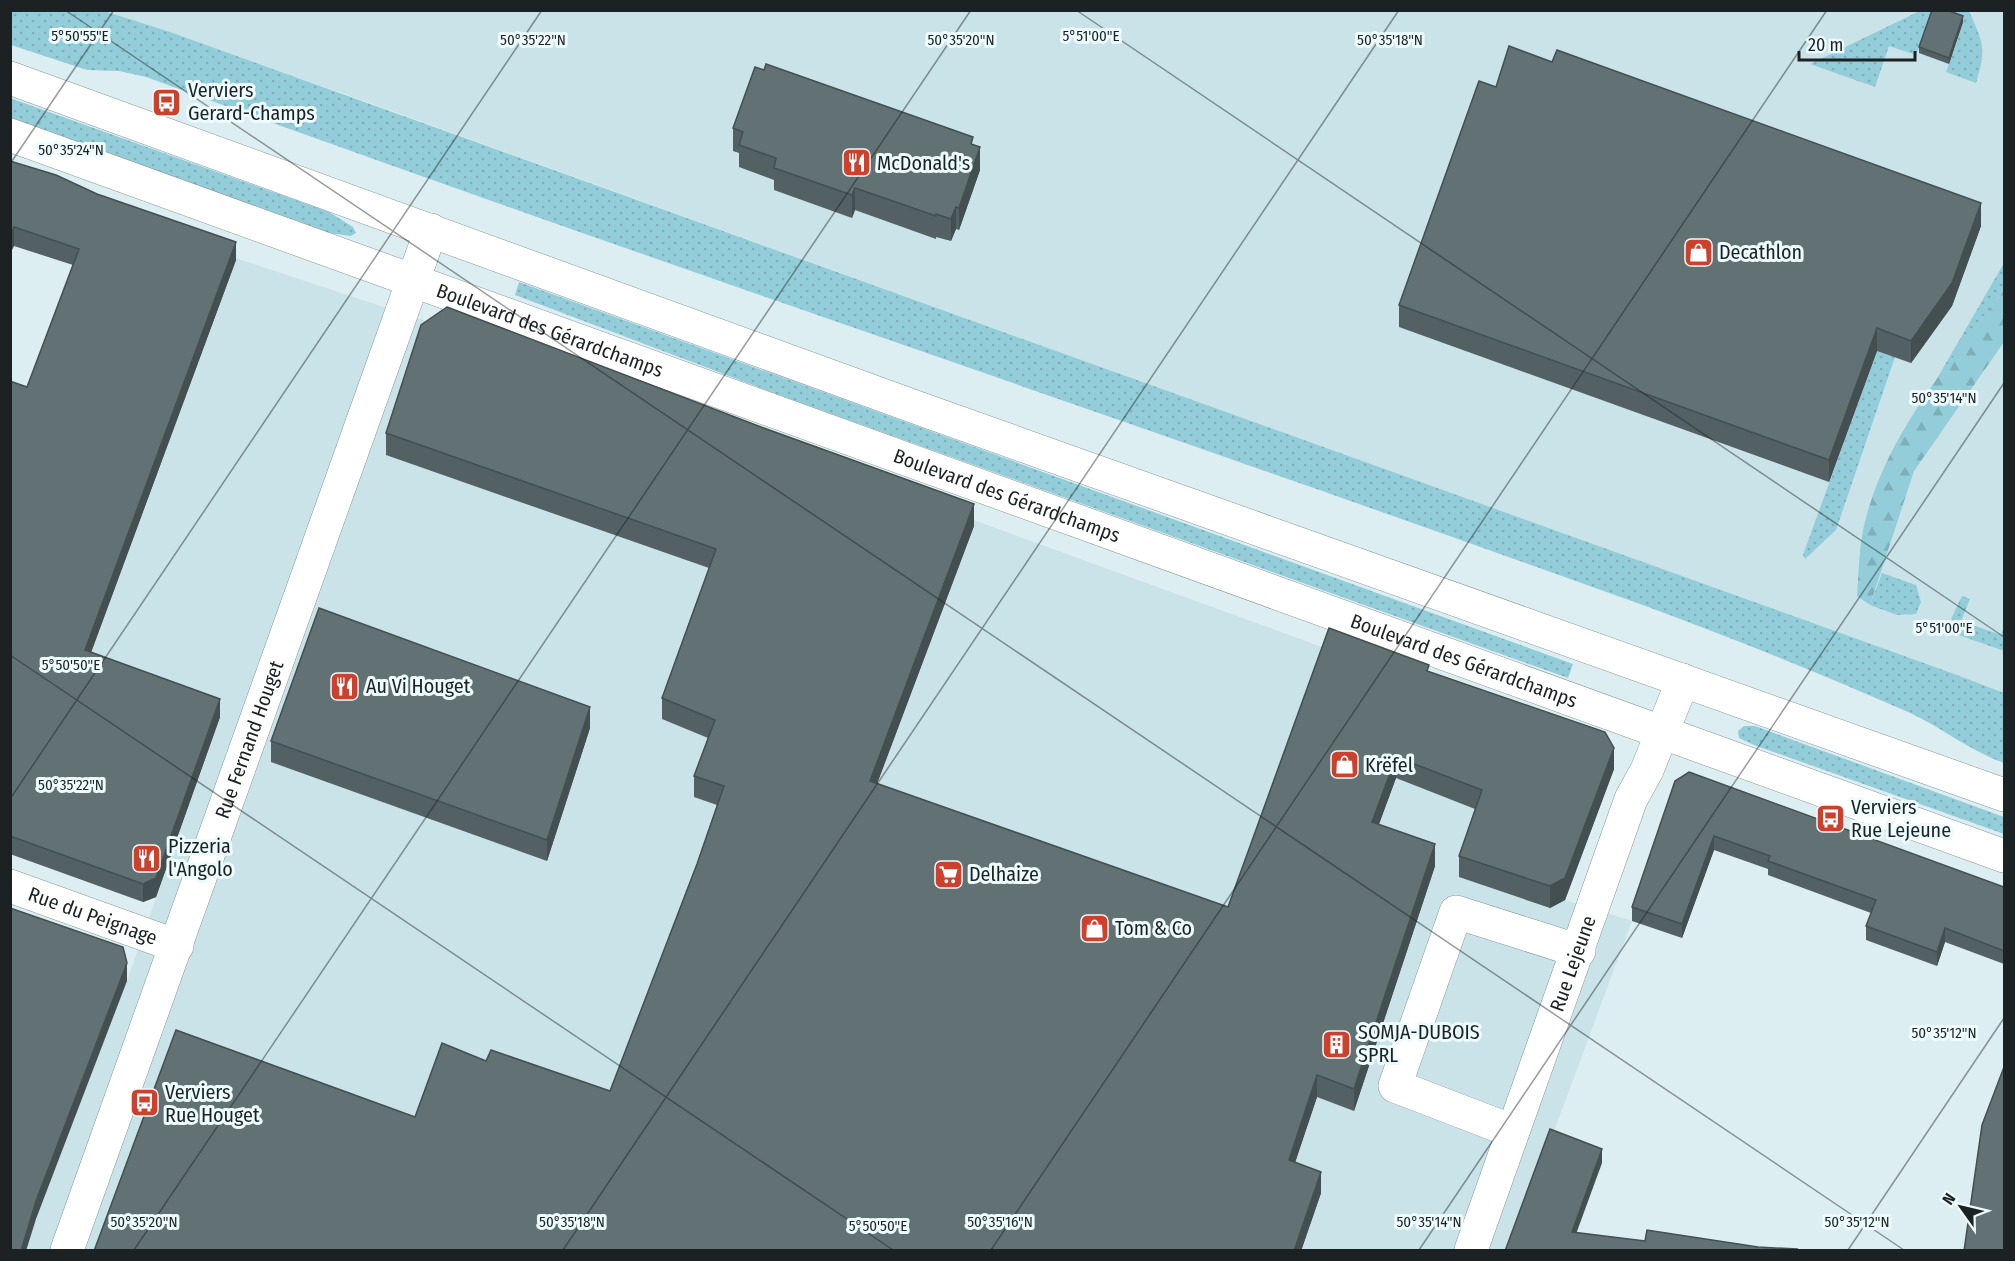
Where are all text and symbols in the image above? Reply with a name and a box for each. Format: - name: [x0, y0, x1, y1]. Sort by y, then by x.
- scale bar: [1799, 24, 1914, 62]
- text: 5°50'55"E: [51, 27, 109, 45]
- text: 5°51'00"E: [1063, 27, 1119, 45]
- text: 50°35'22"N: [500, 31, 566, 49]
- text: 50°35'20"N: [927, 31, 995, 49]
- text: 50°35'18"N: [1357, 31, 1423, 49]
- text: 20 m: [1808, 34, 1843, 56]
- place label: Verviers Gerard-Champs: [188, 78, 315, 125]
- bus stop icon: Verviers Gerard-Champs: [151, 86, 183, 118]
- text: 50°35'24"N: [38, 141, 104, 159]
- restaurant icon: McDonald's: [840, 147, 872, 179]
- place label: McDonald's: [877, 151, 970, 175]
- shop icon: Decathlon: [1682, 236, 1714, 268]
- place label: Decathlon: [1719, 240, 1802, 264]
- street label: Boulevard des Gérardchamps: [433, 278, 666, 382]
- text: 50°35'14"N: [1911, 389, 1977, 407]
- street label: Boulevard des Gérardchamps: [890, 443, 1123, 547]
- street label: Boulevard des Gérardchamps: [1347, 609, 1580, 713]
- text: 5°51'00"E: [1916, 619, 1972, 637]
- text: 5°50'50"E: [42, 656, 100, 674]
- street label: Rue Fernand Houget: [210, 657, 289, 822]
- restaurant icon: Au Vi Houget: [329, 670, 361, 702]
- place label: Au Vi Houget: [366, 674, 471, 698]
- shop icon: Krëfel: [1328, 749, 1360, 781]
- place label: Krëfel: [1365, 753, 1413, 777]
- text: 50°35'22"N: [38, 776, 104, 794]
- place label: Verviers Rue Lejeune: [1851, 795, 1951, 842]
- bus stop icon: Verviers Rue Lejeune: [1814, 802, 1846, 834]
- place label: Pizzeria l'Angolo: [168, 834, 233, 881]
- restaurant icon: Pizzeria l'Angolo: [131, 842, 163, 874]
- supermarket icon: Delhaize: [932, 858, 964, 890]
- place label: Delhaize: [969, 862, 1039, 886]
- street label: Rue du Peignage: [25, 882, 161, 950]
- shop icon: Tom & Co: [1078, 912, 1110, 944]
- street label: Rue Lejeune: [1545, 912, 1601, 1015]
- place label: Tom & Co: [1115, 916, 1192, 940]
- place label: SOMJA-DUBOIS SPRL: [1358, 1020, 1480, 1067]
- text: 50°35'12"N: [1911, 1024, 1977, 1042]
- building icon: SOMJA-DUBOIS SPRL: [1321, 1028, 1353, 1060]
- place label: Verviers Rue Houget: [165, 1080, 260, 1127]
- bus stop icon: Verviers Rue Houget: [128, 1087, 160, 1119]
- north arrow: [1931, 1177, 1991, 1237]
- text: N: [1938, 1190, 1960, 1208]
- text: 50°35'20"N: [110, 1213, 178, 1231]
- text: 50°35'18"N: [539, 1213, 605, 1231]
- text: 50°35'16"N: [967, 1213, 1033, 1231]
- text: 50°35'14"N: [1396, 1213, 1462, 1231]
- text: 50°35'12"N: [1824, 1213, 1890, 1231]
- text: 5°50'50"E: [849, 1217, 907, 1235]

